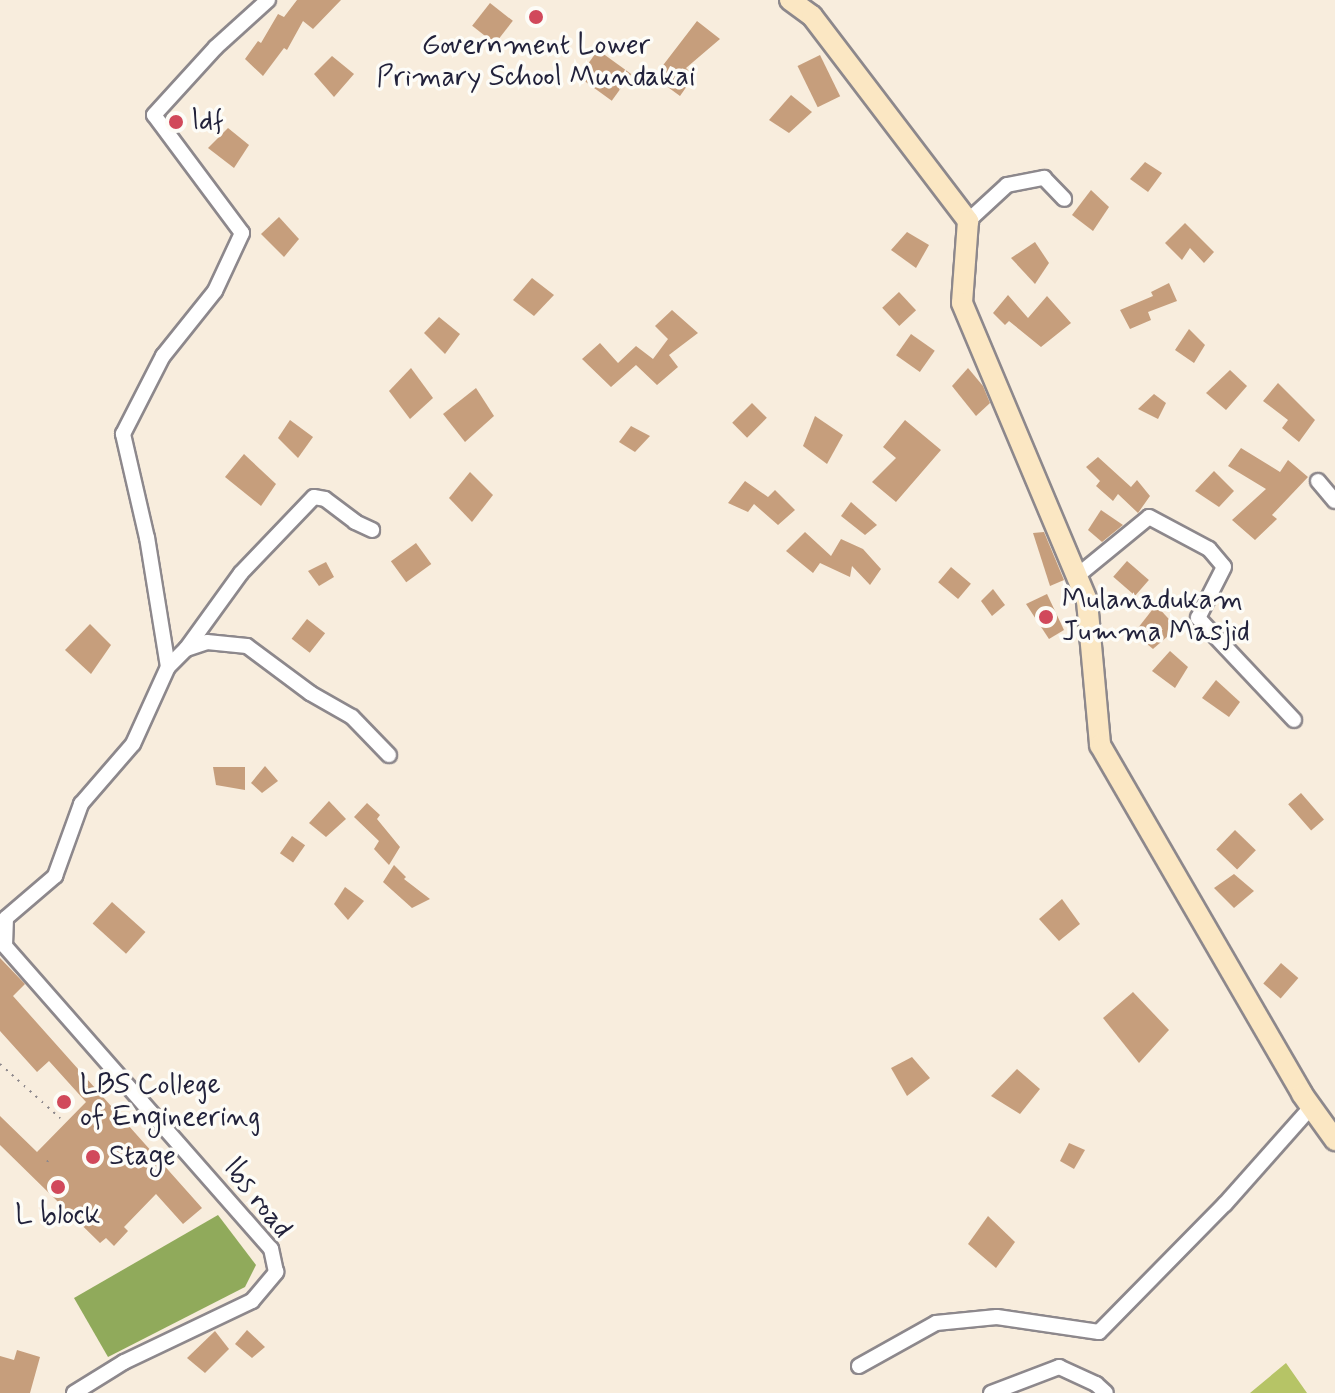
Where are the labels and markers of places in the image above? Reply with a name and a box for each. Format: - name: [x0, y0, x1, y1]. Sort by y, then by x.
- marker: Government Lower Primary School Mundakai: [527, 8, 545, 26]
- place label: Government Lower Primary School Mundakai: [380, 29, 692, 95]
- place label: ldf: [192, 105, 224, 139]
- marker: ldf: [167, 113, 185, 131]
- place label: Mulanadukam Jumma Masjid: [1062, 584, 1248, 650]
- marker: Mulanadukam Jumma Masjid: [1037, 608, 1055, 626]
- place label: LBS College of Engineering: [80, 1069, 257, 1135]
- marker: LBS College of Engineering: [55, 1093, 73, 1111]
- place label: Stage: [109, 1140, 176, 1174]
- marker: Stage: [84, 1148, 102, 1166]
- marker: L block: [49, 1178, 67, 1196]
- place label: L block: [17, 1199, 99, 1233]

